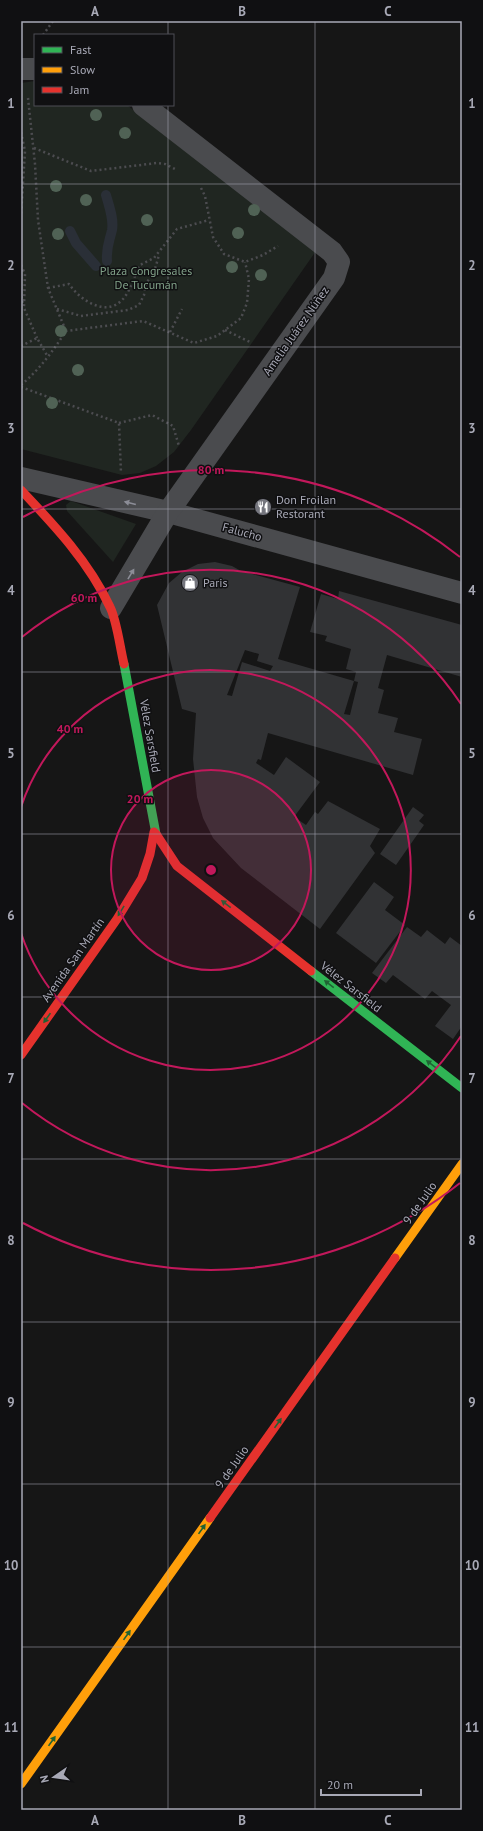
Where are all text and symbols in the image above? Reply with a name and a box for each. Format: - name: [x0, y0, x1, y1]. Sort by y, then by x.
- text: A: [91, 3, 99, 20]
- text: B: [238, 3, 246, 20]
- text: C: [384, 3, 392, 20]
- legend: [34, 34, 174, 106]
- text: Fast: [70, 42, 91, 57]
- text: Slow: [70, 62, 95, 77]
- text: Jam: [69, 82, 89, 97]
- text: 1: [7, 95, 15, 112]
- text: 1: [468, 95, 476, 112]
- text: 2: [7, 257, 15, 274]
- text: 2: [468, 257, 476, 274]
- park label: Plaza Congresales De Tucumán: [100, 263, 192, 292]
- street label: Amelia Juárez Núñez: [259, 283, 332, 378]
- text: 3: [7, 420, 15, 437]
- text: 3: [468, 420, 476, 437]
- text: 80 m: [198, 462, 224, 477]
- place label: Don Froilan Restorant: [276, 492, 336, 521]
- restaurant icon: Don Froilan Restorant: [253, 497, 273, 517]
- one-way arrow: [123, 499, 136, 505]
- street label: Falucho: [221, 519, 264, 544]
- one-way arrow: [127, 568, 134, 580]
- shop icon: Paris: [180, 573, 200, 593]
- place label: Paris: [203, 575, 228, 590]
- text: 4: [7, 582, 15, 599]
- text: 4: [468, 582, 476, 599]
- text: 60 m: [71, 590, 97, 605]
- street label: Vélez Sarsfield: [137, 697, 164, 774]
- text: 40 m: [57, 721, 83, 736]
- text: 5: [7, 745, 15, 762]
- text: 5: [468, 745, 476, 762]
- text: 20 m: [127, 791, 153, 806]
- centre of rings: [204, 863, 218, 877]
- one-way arrow: [221, 900, 232, 909]
- one-way arrow: [118, 905, 125, 917]
- text: 6: [7, 907, 15, 924]
- text: 6: [468, 907, 476, 924]
- street label: Avenida San Martín: [38, 915, 107, 1005]
- street label: Vélez Sarsfield: [317, 957, 385, 1015]
- one-way arrow: [323, 980, 334, 989]
- one-way arrow: [43, 1013, 51, 1023]
- one-way arrow: [426, 1060, 437, 1068]
- text: 7: [7, 1070, 15, 1087]
- text: 7: [468, 1070, 476, 1087]
- street label: 9 de Julio: [400, 1178, 440, 1227]
- text: 8: [7, 1232, 15, 1249]
- text: 8: [468, 1232, 476, 1249]
- text: 9: [7, 1394, 15, 1411]
- text: 9: [468, 1394, 476, 1411]
- one-way arrow: [274, 1418, 282, 1428]
- street label: 9 de Julio: [212, 1442, 252, 1491]
- one-way arrow: [198, 1524, 206, 1534]
- text: 10: [4, 1557, 18, 1574]
- text: 10: [465, 1557, 479, 1574]
- one-way arrow: [123, 1630, 131, 1640]
- text: 11: [4, 1719, 18, 1736]
- text: 11: [465, 1719, 479, 1736]
- one-way arrow: [48, 1736, 56, 1746]
- north arrow: [34, 1757, 74, 1797]
- scale bar: [321, 1771, 421, 1797]
- text: N: [37, 1774, 52, 1784]
- text: 20 m: [327, 1777, 353, 1792]
- text: A: [91, 1812, 99, 1829]
- text: B: [238, 1812, 246, 1829]
- text: C: [384, 1812, 392, 1829]

